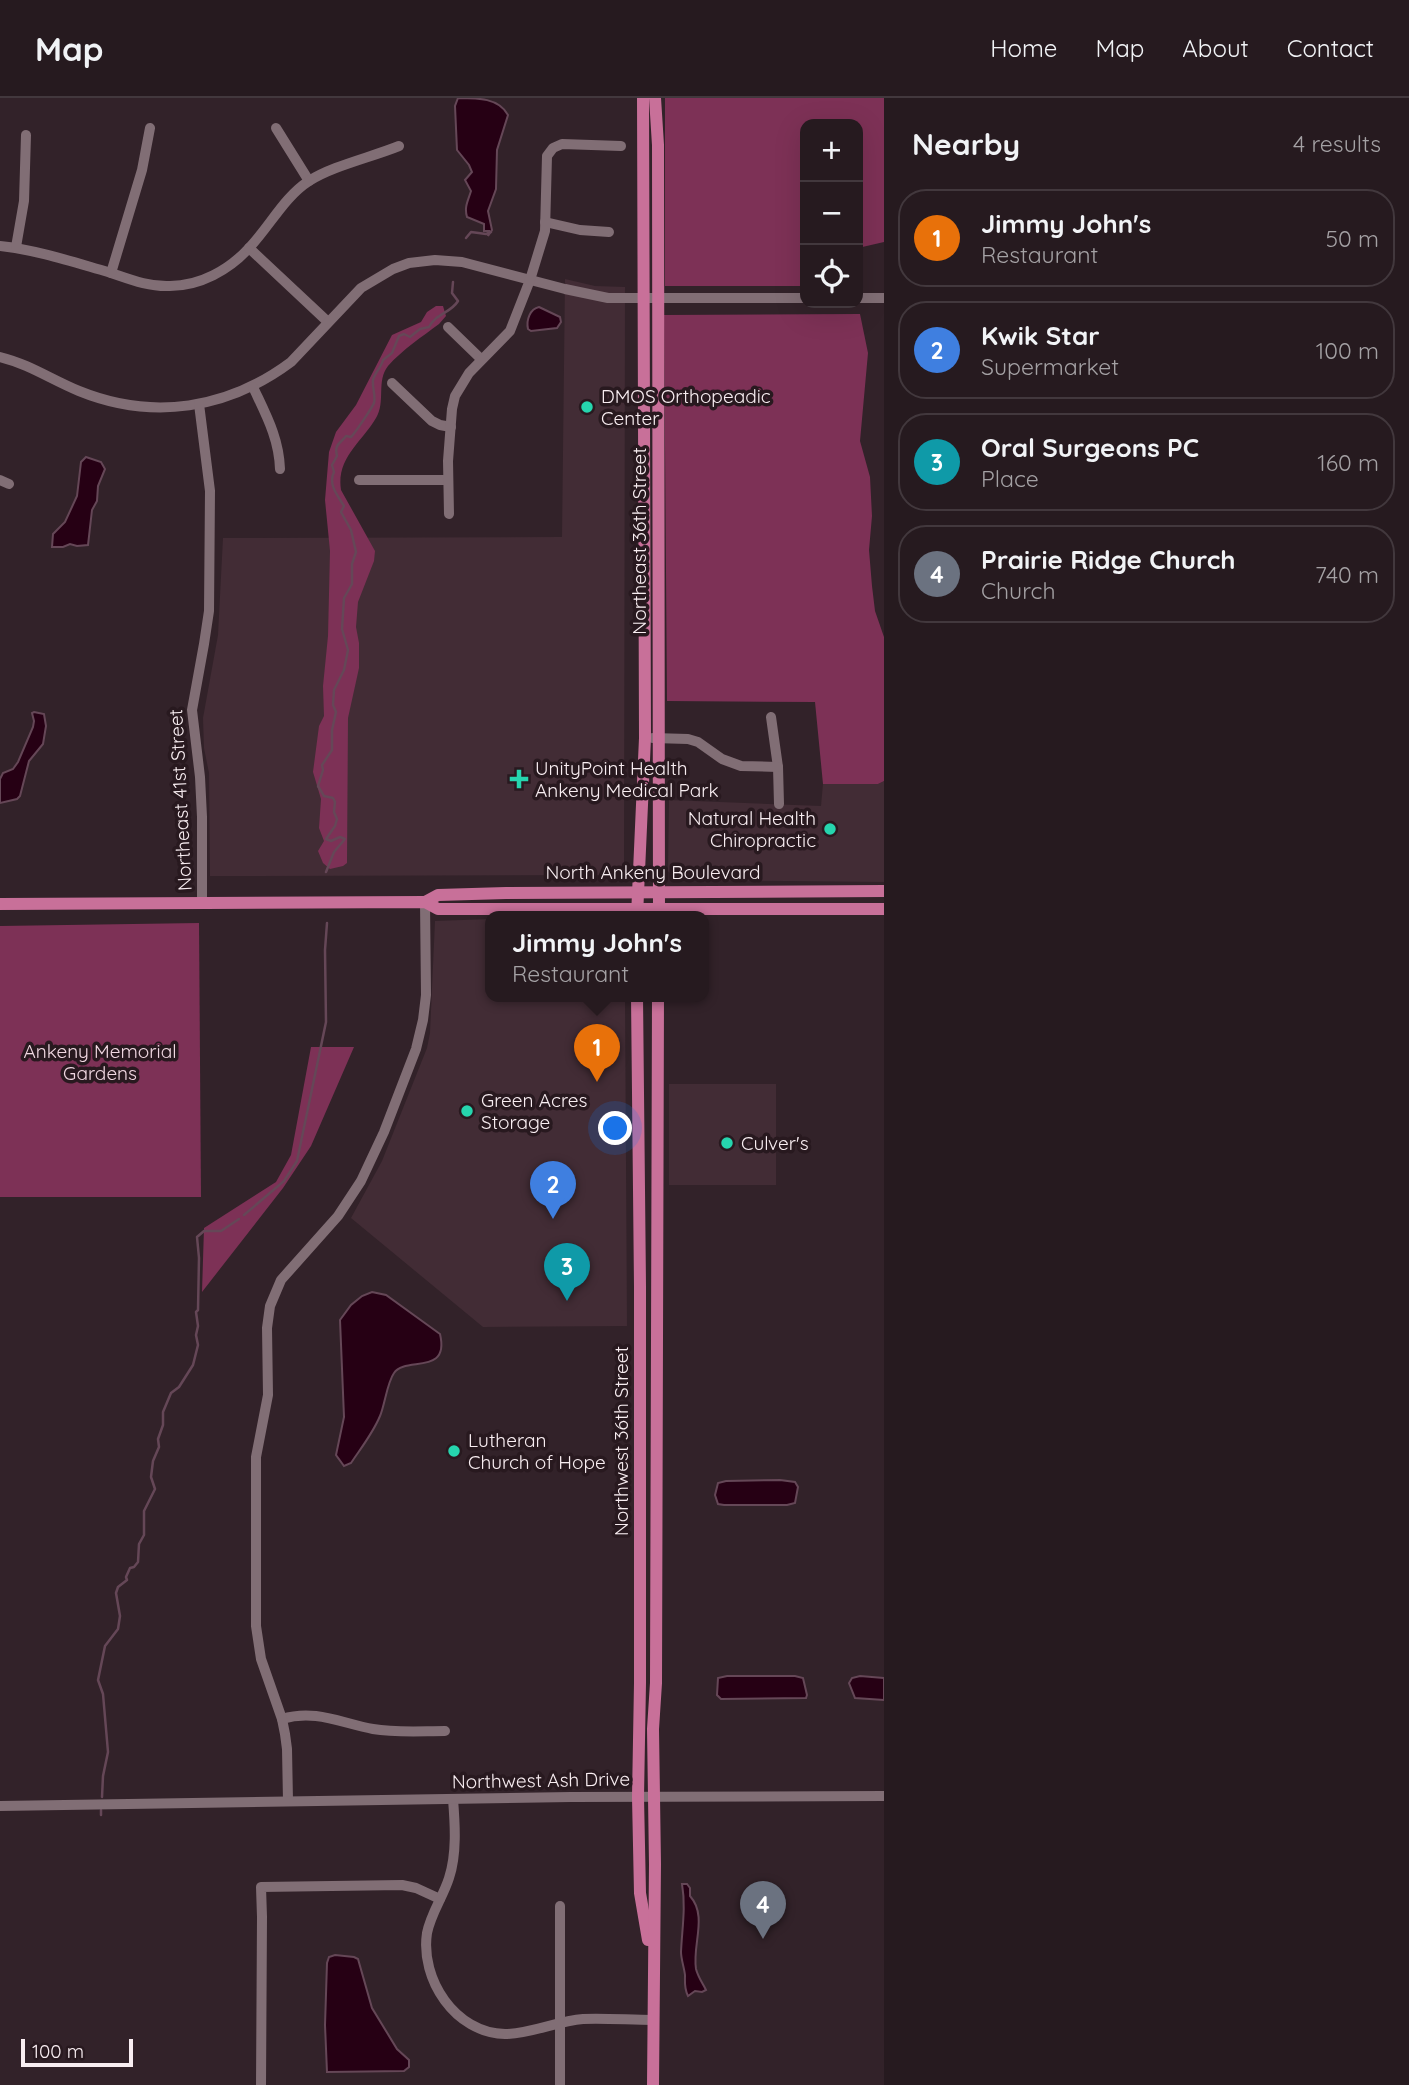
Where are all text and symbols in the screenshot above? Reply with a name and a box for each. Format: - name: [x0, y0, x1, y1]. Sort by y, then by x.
- text: Map: [35, 28, 103, 69]
- text: Home: [990, 33, 1057, 63]
- text: Map: [1095, 33, 1144, 63]
- text: About: [1182, 33, 1249, 63]
- text: Contact: [1287, 33, 1374, 63]
- map controls: [800, 119, 863, 308]
- button: +: [800, 119, 863, 182]
- text: Nearby: [912, 125, 1020, 163]
- text: 4 results: [1293, 129, 1381, 158]
- button: −: [800, 182, 863, 245]
- text: Jimmy John's: [981, 207, 1151, 240]
- text: 1: [933, 224, 941, 253]
- text: 50 m: [1326, 224, 1379, 253]
- text: Restaurant: [981, 240, 1098, 269]
- button: locate: [800, 245, 863, 308]
- text: Kwik Star: [981, 319, 1100, 352]
- text: 2: [930, 336, 944, 365]
- text: 100 m: [1316, 336, 1379, 365]
- text: Supermarket: [981, 352, 1119, 381]
- place label: DMOS Orthopeadic Center: [601, 384, 771, 430]
- marker: DMOS Orthopeadic Center: [579, 399, 595, 415]
- text: Oral Surgeons PC: [981, 431, 1199, 464]
- street label: Northeast 36th Street: [627, 447, 651, 635]
- text: 3: [931, 448, 943, 477]
- text: 160 m: [1317, 448, 1379, 477]
- text: Place: [981, 464, 1039, 493]
- text: Prairie Ridge Church: [981, 543, 1235, 576]
- text: 4: [930, 560, 944, 589]
- text: 740 m: [1315, 560, 1379, 589]
- text: Church: [981, 576, 1056, 605]
- street label: Northeast 41st Street: [163, 708, 197, 892]
- place label: UnityPoint Health Ankeny Medical Park: [535, 756, 719, 802]
- marker: UnityPoint Health Ankeny Medical Park: [509, 769, 529, 789]
- place label: Natural Health Chiropractic: [688, 806, 816, 852]
- marker: Natural Health Chiropractic: [822, 821, 838, 837]
- street label: North Ankeny Boulevard: [545, 860, 761, 884]
- popup: [485, 911, 709, 1002]
- text: Jimmy John's: [512, 926, 682, 959]
- text: Restaurant: [512, 959, 629, 988]
- pin: 1: [574, 1024, 620, 1082]
- park label: Ankeny Memorial Gardens: [23, 1039, 177, 1085]
- place label: Green Acres Storage: [481, 1088, 588, 1134]
- marker: Green Acres Storage: [459, 1103, 475, 1119]
- your location: [598, 1111, 632, 1145]
- place label: Culver's: [741, 1131, 809, 1155]
- marker: Culver's: [719, 1135, 735, 1151]
- pin: 2: [530, 1161, 576, 1219]
- pin: 3: [544, 1243, 590, 1301]
- street label: Northwest 36th Street: [609, 1346, 633, 1536]
- place label: Lutheran Church of Hope: [468, 1428, 606, 1474]
- marker: Lutheran Church of Hope: [446, 1443, 462, 1459]
- street label: Northwest Ash Drive: [452, 1766, 630, 1794]
- pin: 4: [740, 1881, 786, 1939]
- scale bar: [21, 2036, 133, 2068]
- text: 100 m: [32, 2039, 84, 2063]

